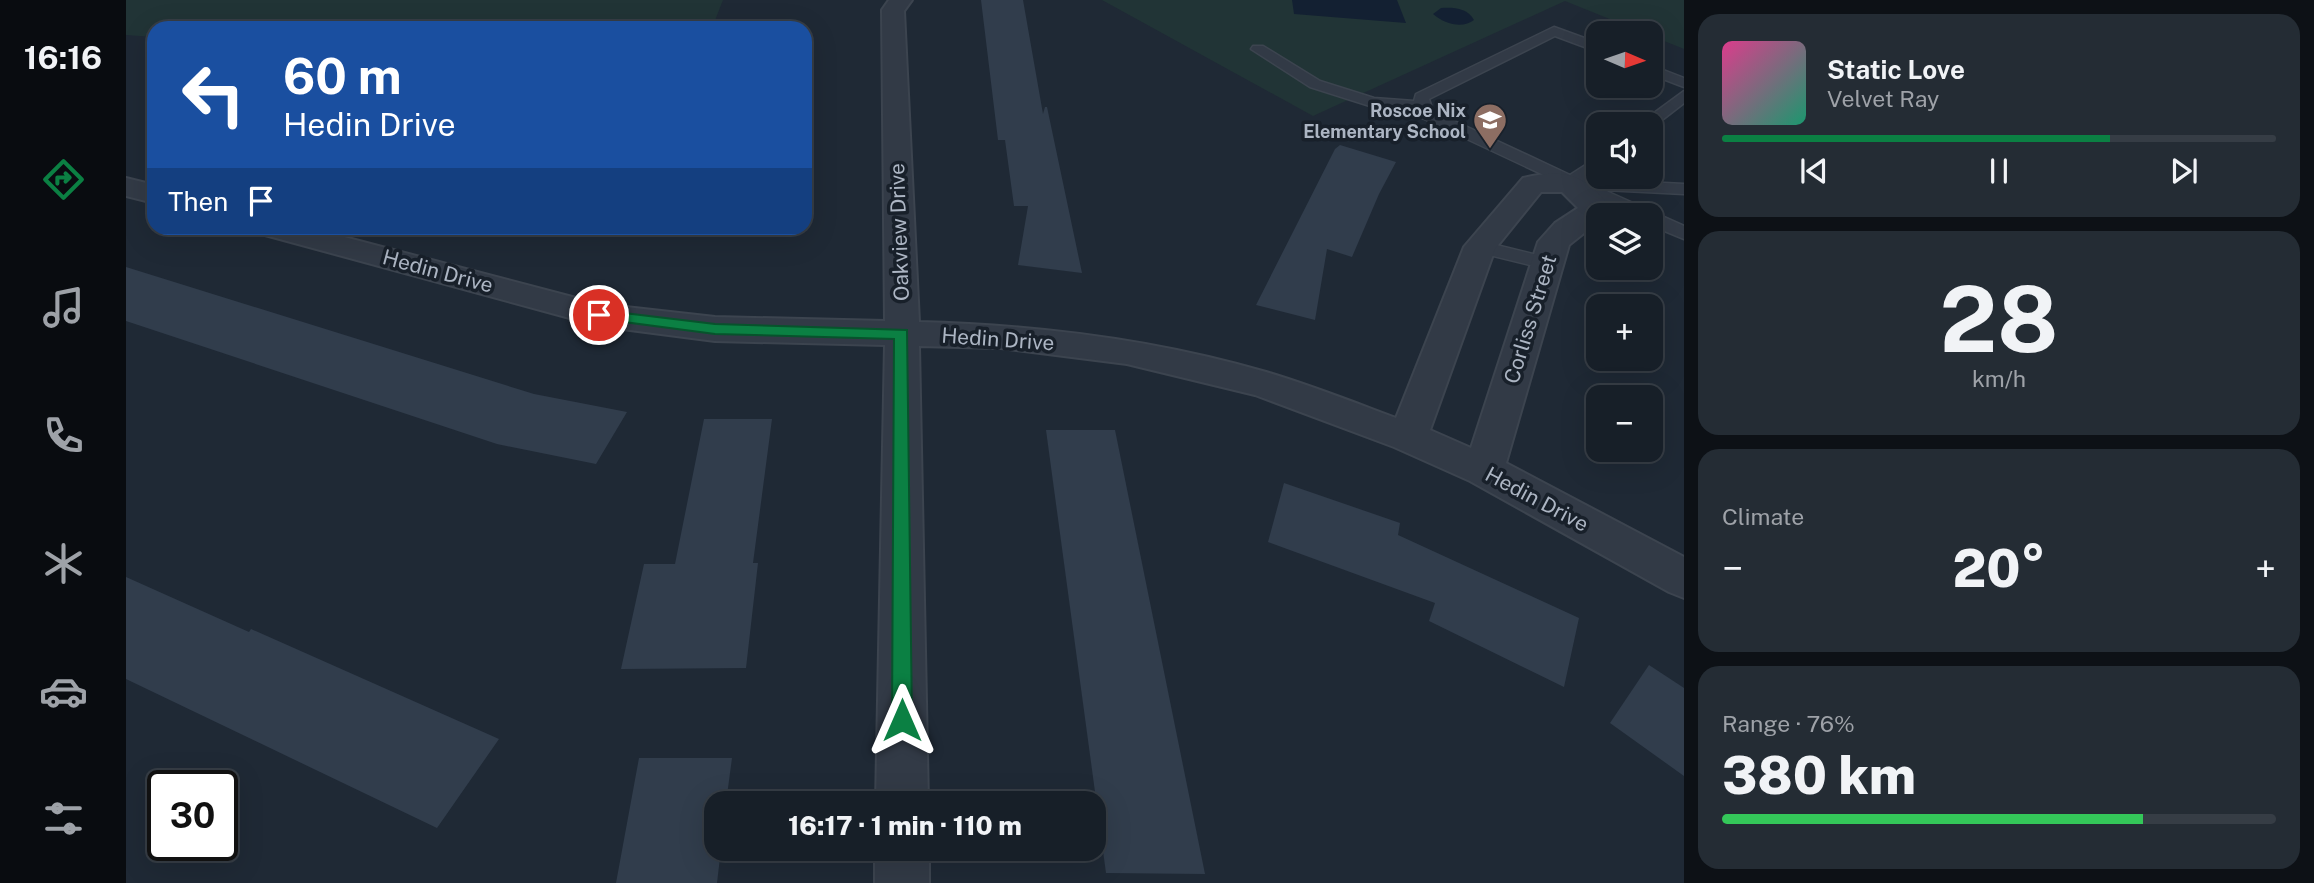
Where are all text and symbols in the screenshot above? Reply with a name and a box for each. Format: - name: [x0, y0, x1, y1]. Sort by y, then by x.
- north arrow: [1586, 21, 1662, 98]
- map controls: [1586, 21, 1663, 462]
- text: 16:16: [24, 39, 102, 76]
- text: 60 m: [283, 47, 402, 105]
- icon: left: [168, 49, 259, 140]
- text: Static Love: [1827, 54, 1965, 85]
- text: Velvet Ray: [1827, 85, 1939, 112]
- place label: Roscoe Nix Elementary School: [1303, 100, 1466, 142]
- school or university icon: Roscoe Nix Elementary School: [1471, 101, 1509, 150]
- text: Hedin Drive: [283, 106, 456, 143]
- button: sound: [1586, 112, 1663, 189]
- icon: previous: [1795, 152, 1833, 190]
- icon: pause: [1980, 152, 2018, 190]
- icon: next: [2165, 152, 2203, 190]
- icon: directions: [39, 155, 88, 204]
- street label: Oakview Drive: [884, 163, 914, 301]
- icon: arrive: [242, 182, 280, 220]
- text: Then: [168, 186, 228, 217]
- button: layers: [1586, 203, 1663, 280]
- street label: Hedin Drive: [380, 244, 496, 298]
- street label: Corliss Street: [1499, 251, 1561, 387]
- text: 28: [1940, 266, 2058, 372]
- icon: music: [39, 283, 88, 332]
- pin: [569, 285, 629, 345]
- button: +: [1586, 294, 1663, 371]
- icon: arrive: [580, 296, 618, 334]
- street label: Hedin Drive: [941, 323, 1055, 355]
- text: km/h: [1972, 365, 2026, 392]
- button: −: [1586, 385, 1663, 462]
- icon: phone: [39, 411, 88, 460]
- street label: Hedin Drive: [1481, 461, 1593, 537]
- text: Climate: [1722, 503, 1804, 530]
- text: 20°: [1952, 538, 2046, 599]
- icon: climate: [39, 539, 88, 588]
- text: −: [1722, 546, 1743, 591]
- text: +: [2255, 546, 2276, 591]
- icon: car: [39, 667, 88, 716]
- position arrow: [865, 683, 939, 757]
- text: Range · 76%: [1722, 710, 1855, 737]
- text: 380 km: [1722, 745, 1916, 806]
- speed limit sign: 30: [147, 770, 238, 861]
- icon: filters: [39, 794, 88, 843]
- text: 16:17 · 1 min · 110 m: [788, 810, 1022, 841]

